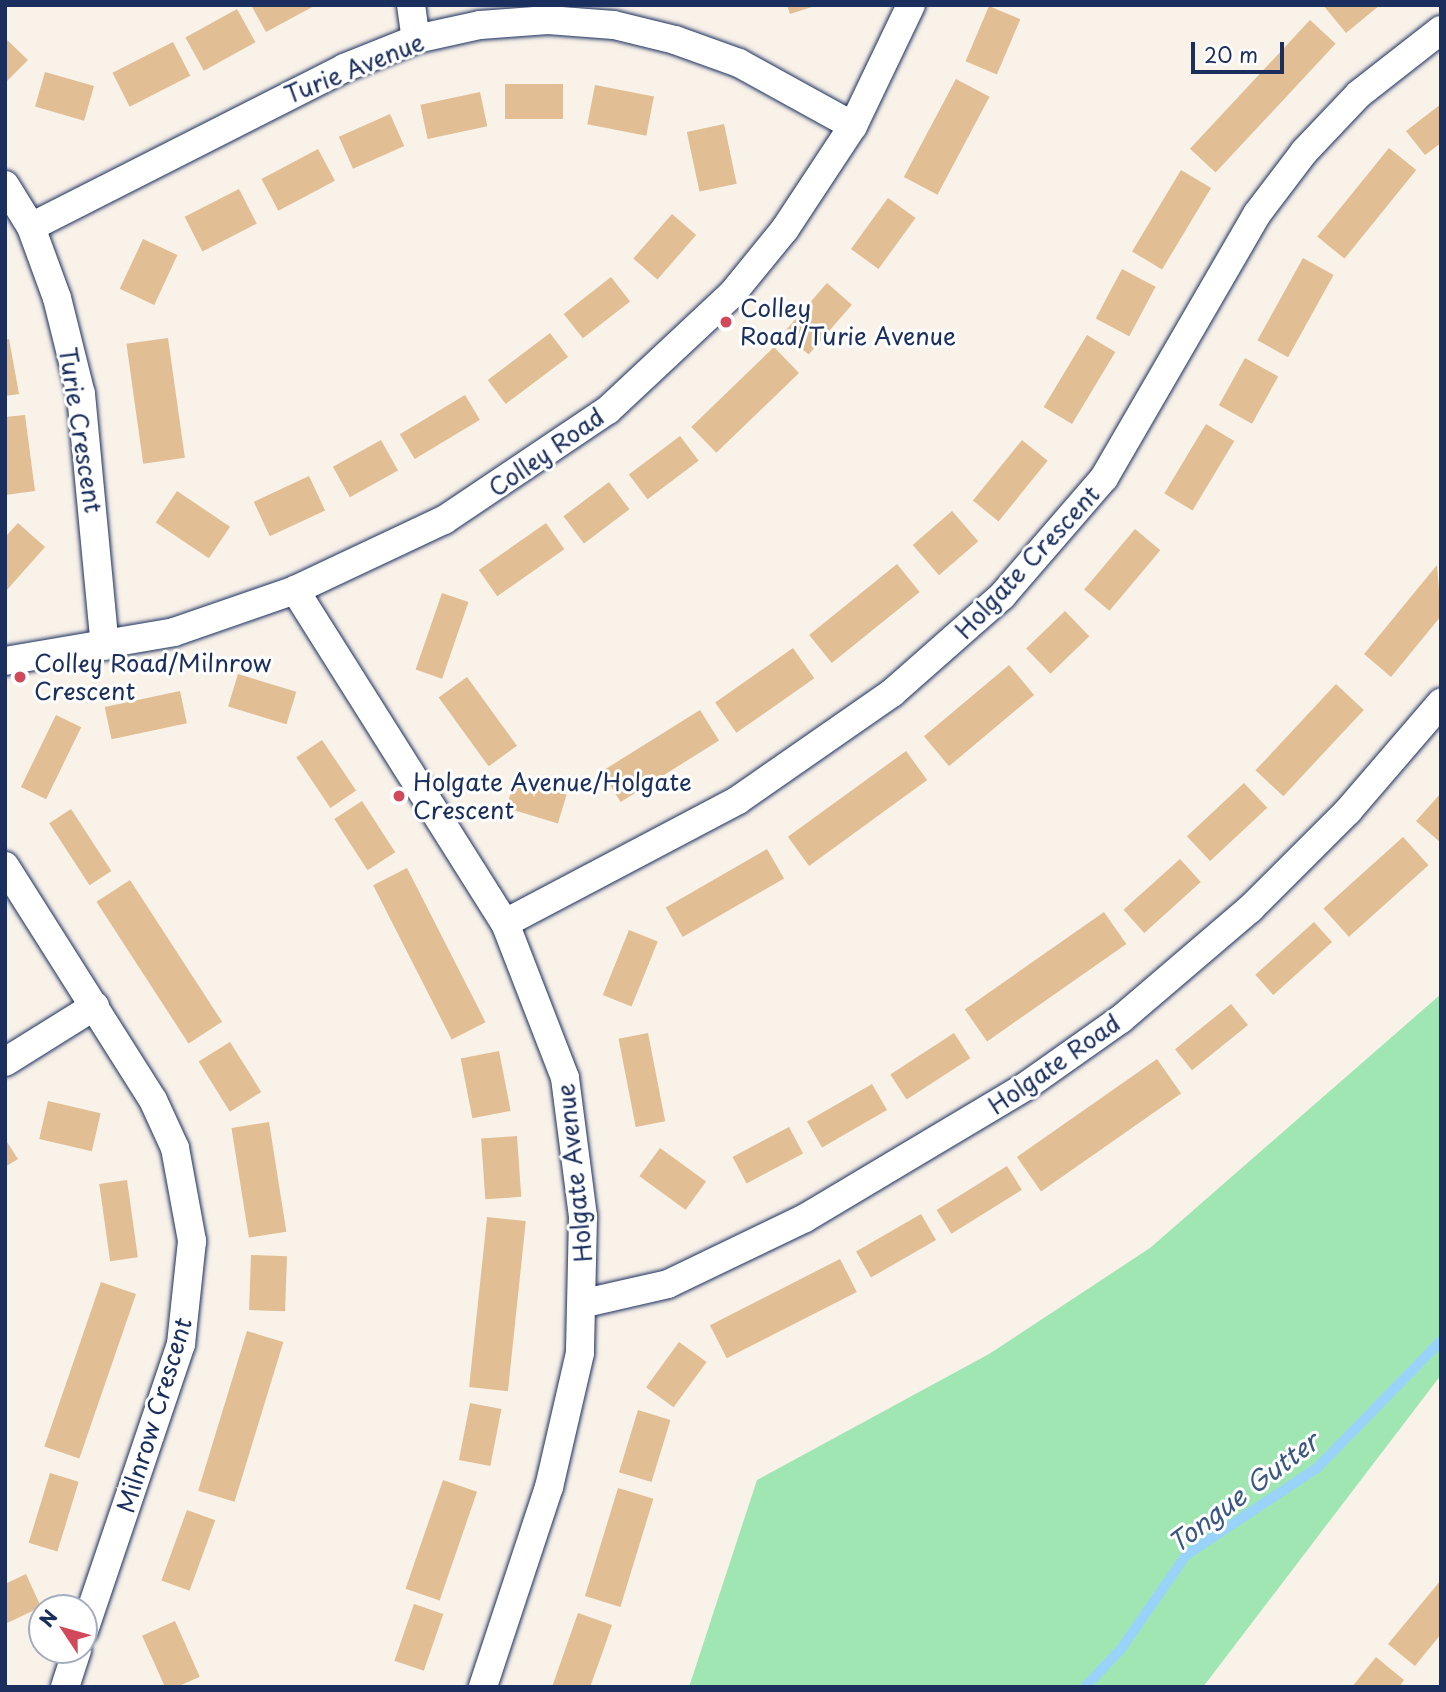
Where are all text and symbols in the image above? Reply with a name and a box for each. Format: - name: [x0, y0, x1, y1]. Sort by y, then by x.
- street label: Turie Avenue: [280, 27, 428, 109]
- scale bar: [1194, 28, 1287, 72]
- text: 20 m: [1204, 38, 1258, 70]
- place label: Colley Road/Turie Avenue: [740, 294, 957, 350]
- marker: Colley Road/Turie Avenue: [718, 314, 734, 330]
- street label: Turie Crescent: [54, 345, 108, 515]
- street label: Colley Road: [482, 401, 610, 503]
- street label: Holgate Crescent: [949, 480, 1105, 644]
- place label: Colley Road/Milnrow Crescent: [34, 649, 274, 705]
- marker: Colley Road/Milnrow Crescent: [12, 669, 28, 685]
- place label: Holgate Avenue/Holgate Crescent: [413, 768, 691, 824]
- marker: Holgate Avenue/Holgate Crescent: [391, 788, 407, 804]
- street label: Holgate Road: [982, 1008, 1126, 1120]
- street label: Holgate Avenue: [550, 1082, 598, 1264]
- street label: Milnrow Crescent: [111, 1314, 197, 1516]
- water label: Tongue Gutter: [1162, 1425, 1324, 1559]
- north arrow: [28, 1594, 98, 1664]
- text: N: [32, 1604, 63, 1632]

